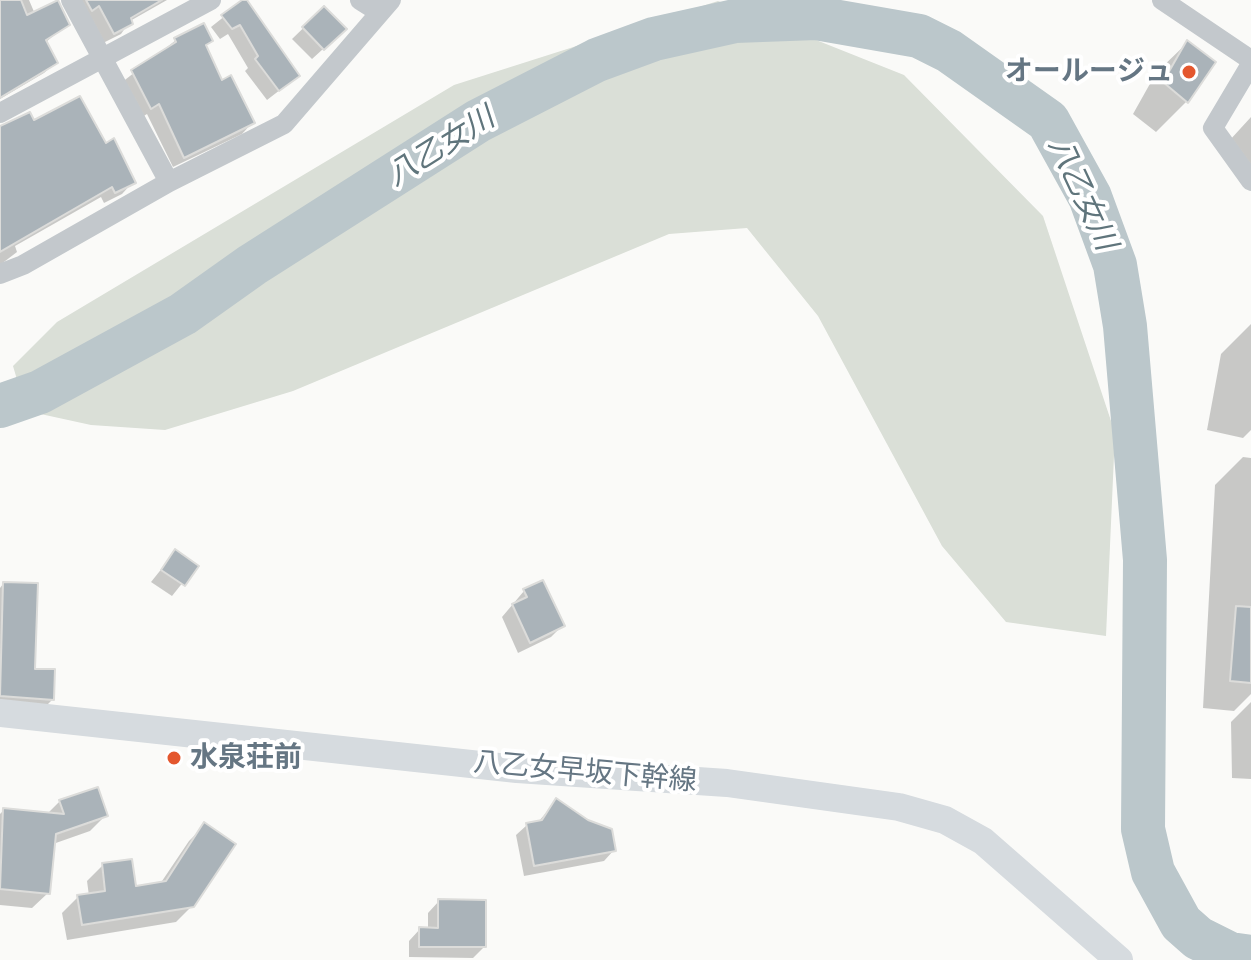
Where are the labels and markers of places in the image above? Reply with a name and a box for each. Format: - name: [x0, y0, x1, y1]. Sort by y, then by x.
- place label: オールージュ: [1005, 55, 1173, 89]
- marker: オールージュ: [1180, 63, 1198, 81]
- place label: 水泉荘前: [190, 741, 302, 775]
- marker: 水泉荘前: [165, 749, 183, 767]

